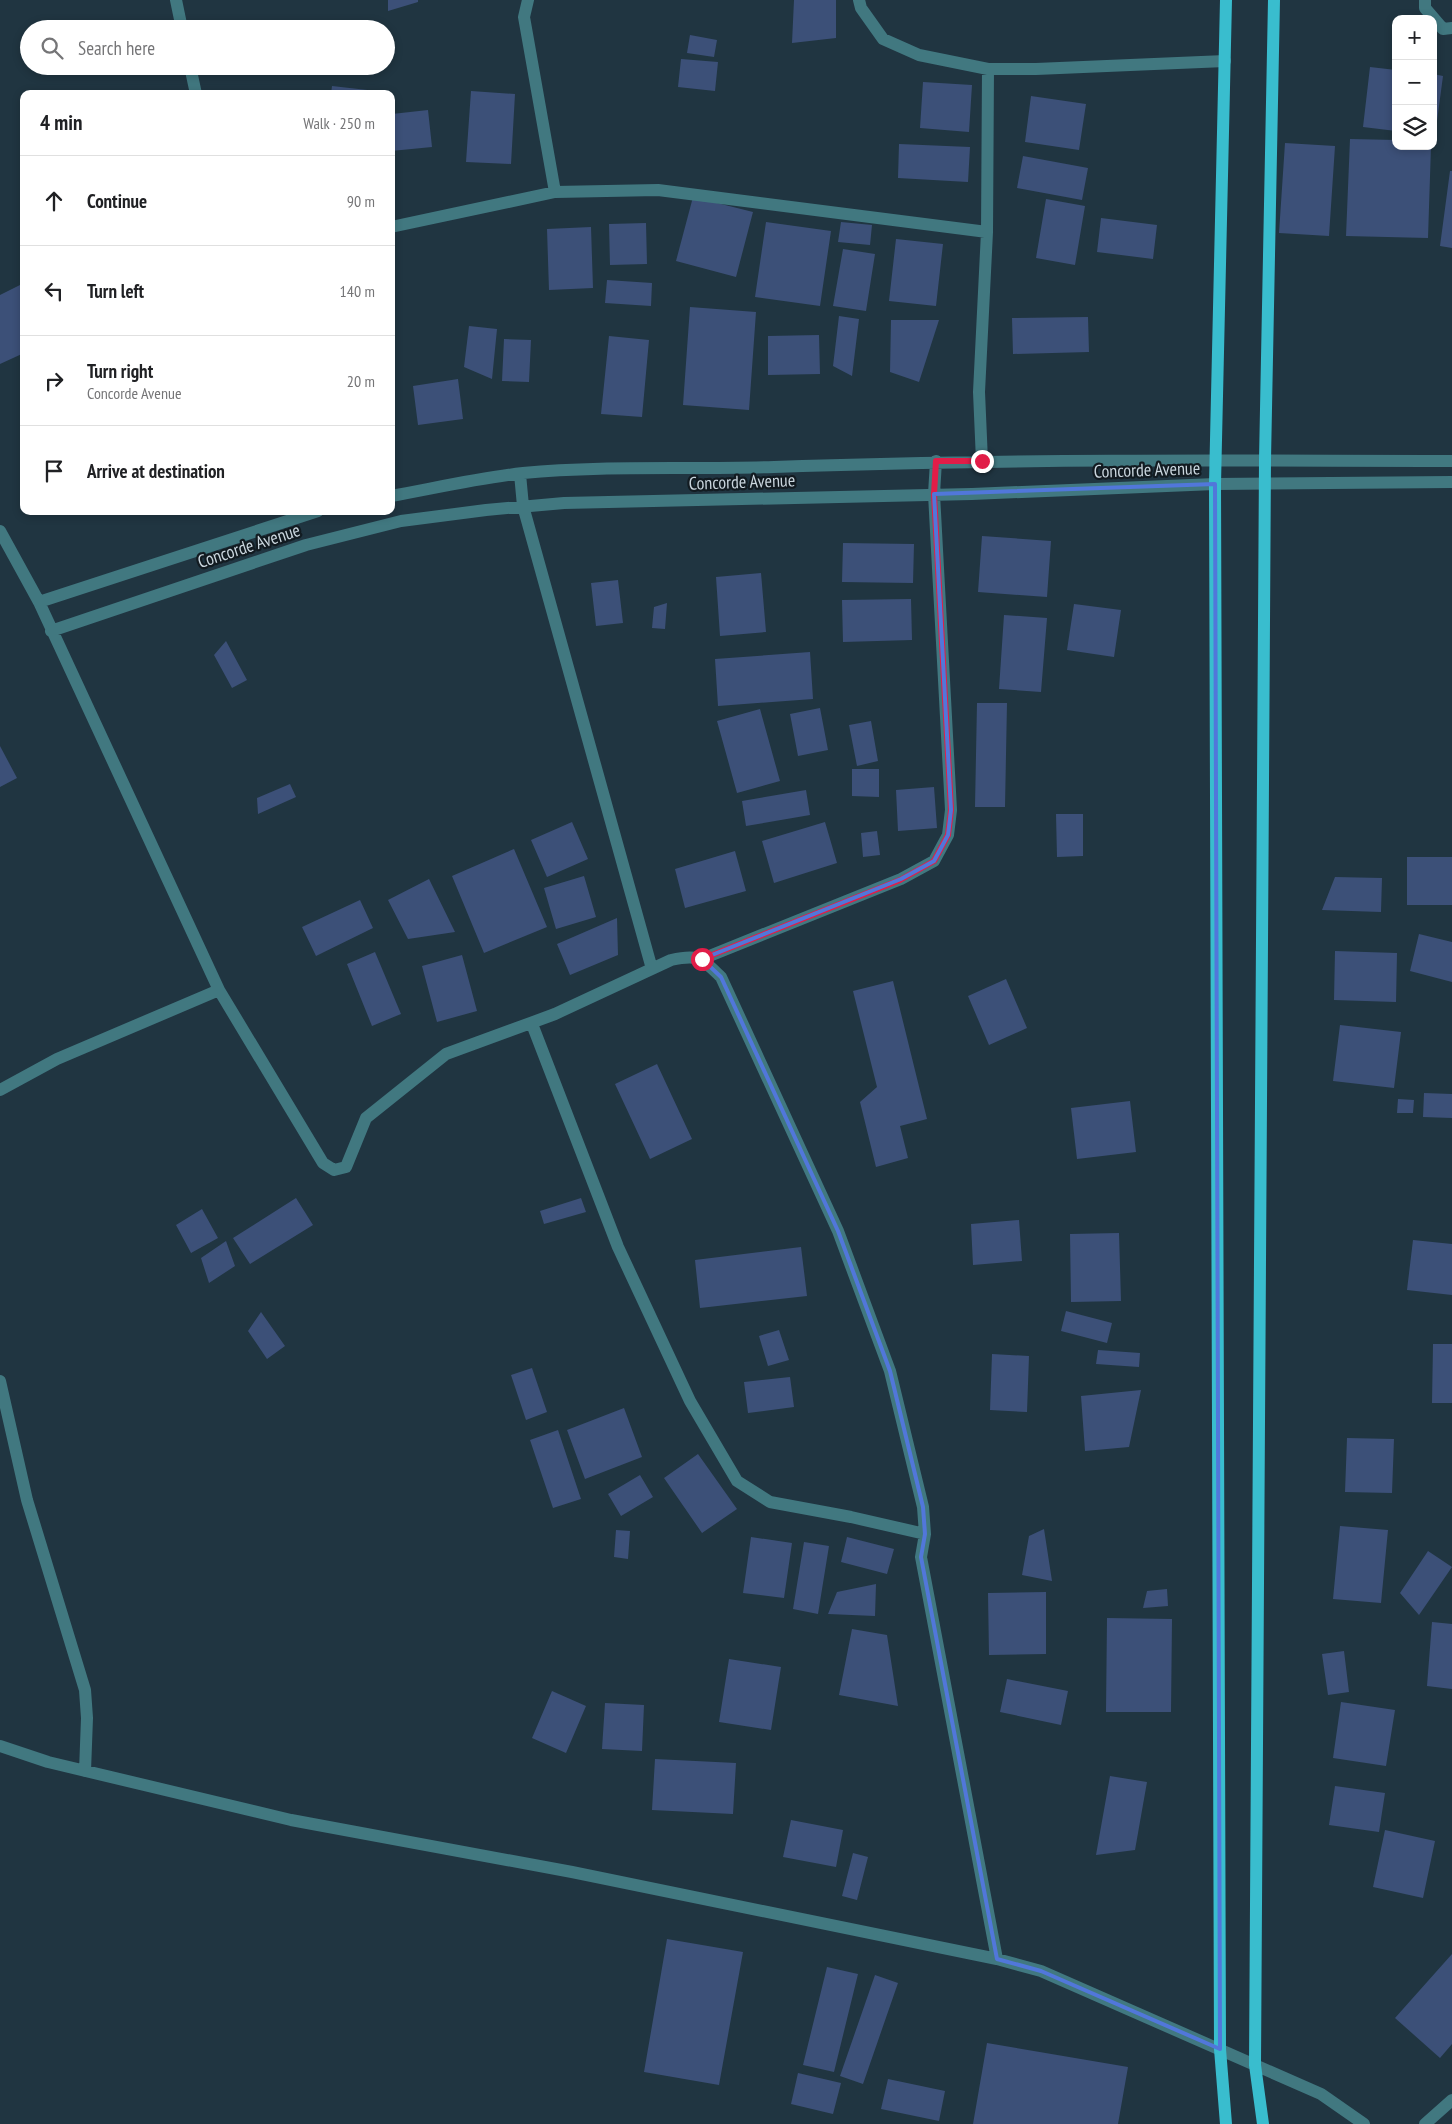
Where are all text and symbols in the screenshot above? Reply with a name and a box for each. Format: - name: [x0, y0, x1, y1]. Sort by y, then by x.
- map controls: [1392, 15, 1437, 150]
- button: +: [1392, 15, 1437, 60]
- search box: [20, 20, 395, 75]
- icon: search: [38, 34, 66, 62]
- text: Search here: [78, 36, 155, 60]
- button: −: [1392, 60, 1437, 105]
- button: layers: [1392, 105, 1437, 150]
- text: 4 min: [40, 109, 82, 136]
- text: Walk · 250 m: [303, 113, 375, 133]
- icon: ahead: [40, 187, 68, 215]
- text: Continue: [87, 189, 147, 213]
- text: 90 m: [347, 191, 375, 211]
- icon: left: [40, 277, 68, 305]
- text: Turn left: [87, 279, 144, 303]
- text: 140 m: [340, 281, 375, 301]
- text: Turn right: [87, 359, 153, 383]
- icon: right: [40, 367, 68, 395]
- text: 20 m: [347, 371, 375, 391]
- text: Concorde Avenue: [87, 383, 182, 403]
- route end: [971, 450, 994, 473]
- street label: Concorde Avenue: [1093, 456, 1201, 483]
- icon: arrive: [40, 457, 68, 485]
- text: Arrive at destination: [87, 459, 225, 483]
- street label: Concorde Avenue: [688, 468, 796, 495]
- street label: Concorde Avenue: [195, 518, 303, 573]
- route start: [691, 948, 714, 971]

